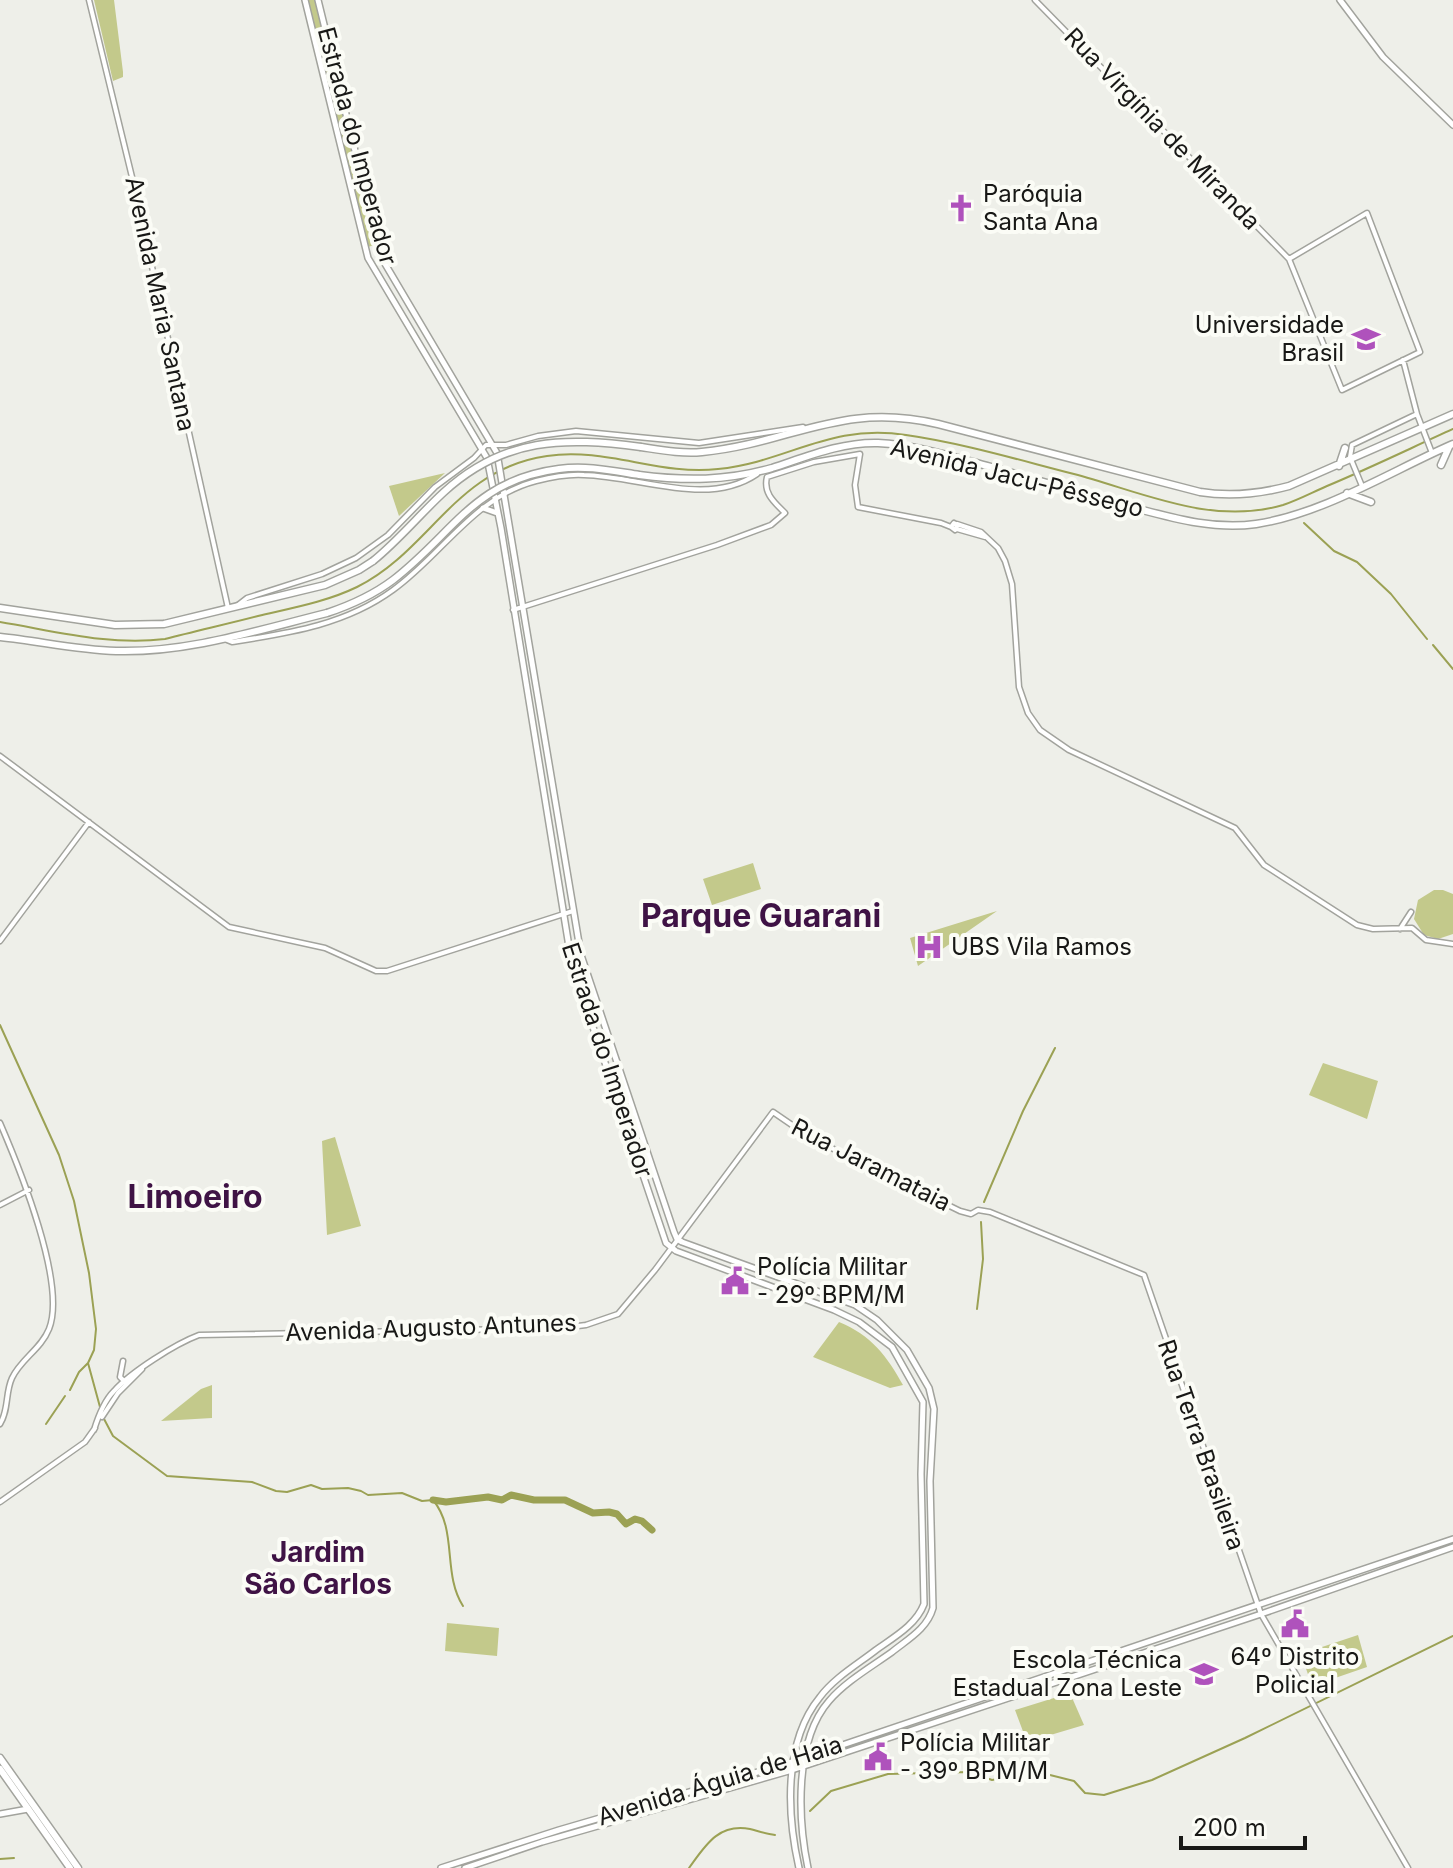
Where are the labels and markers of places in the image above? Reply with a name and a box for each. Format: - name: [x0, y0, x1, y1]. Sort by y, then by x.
- place label: Paróquia Santa Ana: [983, 179, 1098, 236]
- church icon: Paróquia Santa Ana: [946, 193, 976, 223]
- place label: Universidade Brasil: [1195, 310, 1344, 367]
- school or university icon: Universidade Brasil: [1351, 324, 1381, 354]
- hospital icon: UBS Vila Ramos: [914, 932, 944, 962]
- place label: UBS Vila Ramos: [951, 932, 1132, 961]
- place label: Polícia Militar - 29º BPM/M: [757, 1252, 908, 1309]
- public building icon: Polícia Militar - 29º BPM/M: [720, 1266, 750, 1296]
- public building icon: 64º Distrito Policial: [1280, 1609, 1310, 1639]
- place label: 64º Distrito Policial: [1231, 1642, 1359, 1699]
- place label: Escola Técnica Estadual Zona Leste: [953, 1645, 1182, 1702]
- school or university icon: Escola Técnica Estadual Zona Leste: [1189, 1659, 1219, 1689]
- place label: Polícia Militar - 39º BPM/M: [900, 1728, 1051, 1785]
- public building icon: Polícia Militar - 39º BPM/M: [863, 1742, 893, 1772]

